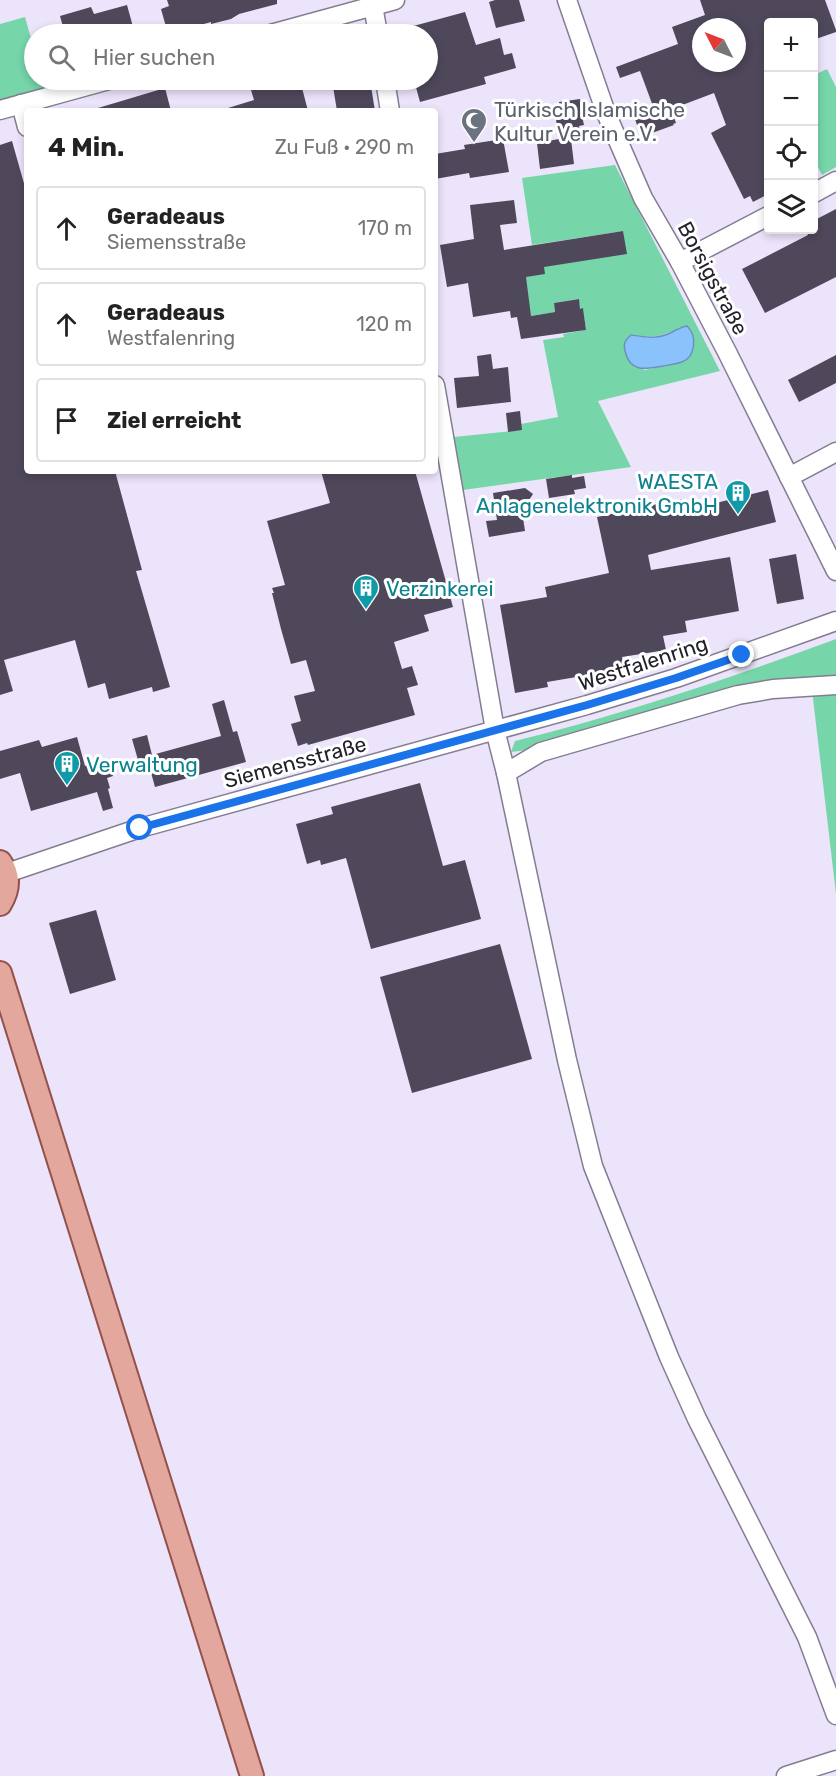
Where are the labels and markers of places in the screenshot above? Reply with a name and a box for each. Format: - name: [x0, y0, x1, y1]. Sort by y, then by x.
- place label: Türkisch Islamische Kultur Verein e.V.: [494, 97, 685, 146]
- mosque icon: Türkisch Islamische Kultur Verein e.V.: [459, 106, 489, 144]
- place label: WAESTA Anlagenelektronik GmbH: [476, 469, 718, 518]
- building icon: WAESTA Anlagenelektronik GmbH: [723, 478, 753, 516]
- building icon: Verzinkerei: [351, 573, 381, 611]
- place label: Verzinkerei: [386, 576, 494, 601]
- building icon: Verwaltung: [52, 749, 82, 787]
- place label: Verwaltung: [86, 752, 198, 777]

